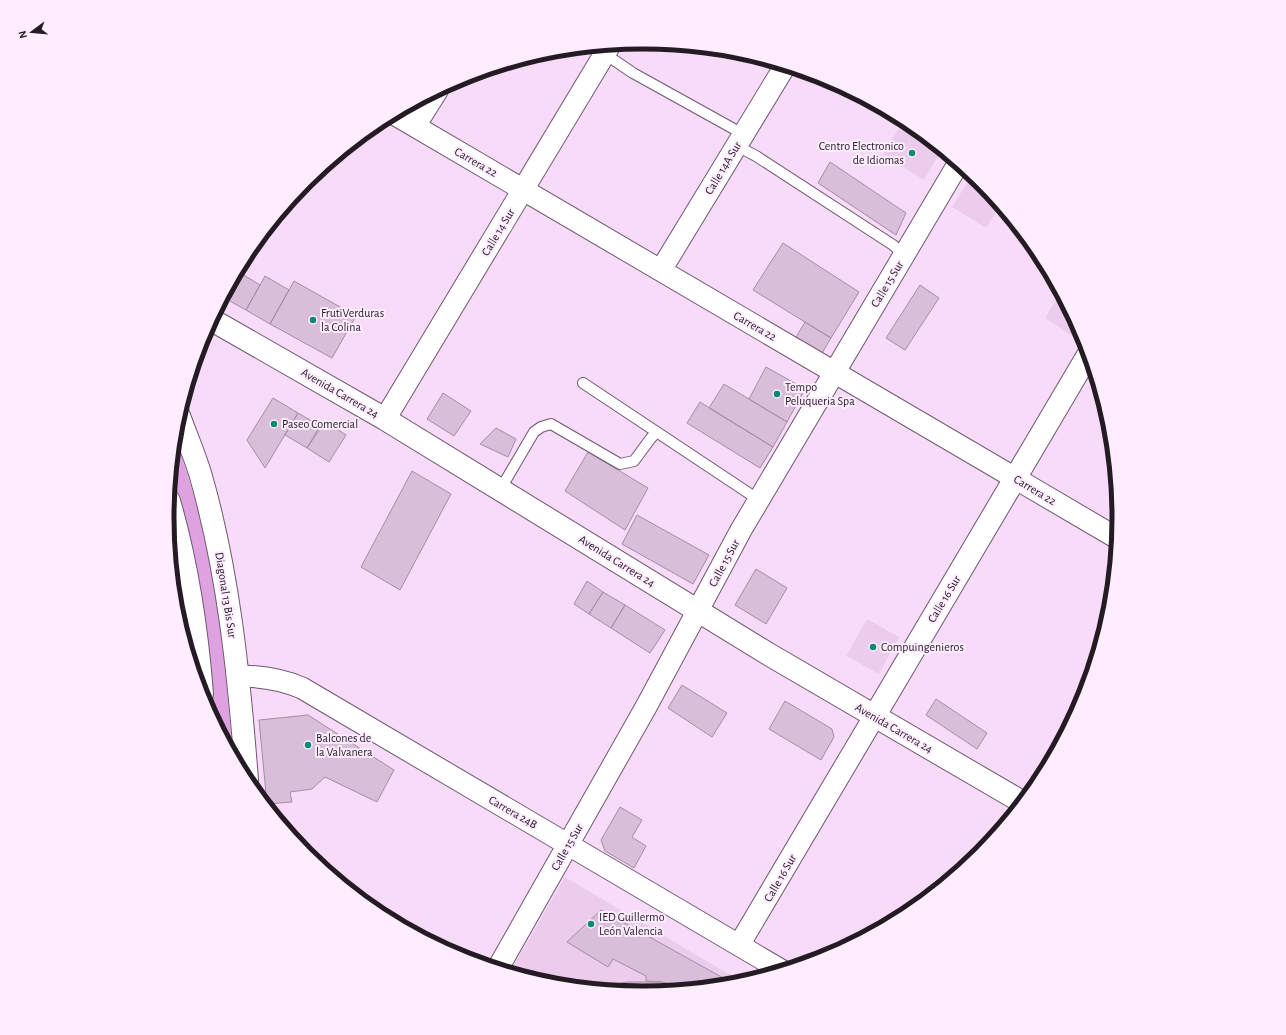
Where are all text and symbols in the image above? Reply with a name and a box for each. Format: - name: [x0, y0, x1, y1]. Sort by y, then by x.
- north arrow: [12, 12, 52, 52]
- text: N: [17, 29, 29, 40]
- street label: Calle 14A Sur: [703, 139, 744, 197]
- place label: Centro Electronico de Idiomas: [819, 140, 904, 166]
- street label: Carrera 22: [453, 145, 500, 179]
- marker: Centro Electronico de Idiomas: [907, 148, 917, 158]
- street label: Calle 14 Sur: [479, 206, 517, 258]
- street label: Calle 15 Sur: [868, 259, 906, 309]
- place label: FrutiVerduras la Colina: [321, 307, 384, 333]
- street label: Carrera 22: [732, 309, 779, 343]
- marker: FrutiVerduras la Colina: [308, 315, 318, 325]
- street label: Avenida Carrera 24: [299, 366, 381, 420]
- place label: Tempo Peluqueria Spa: [785, 381, 855, 407]
- marker: Tempo Peluqueria Spa: [772, 389, 782, 399]
- place label: Paseo Comercial: [282, 418, 358, 430]
- marker: Paseo Comercial: [269, 419, 279, 429]
- street label: Carrera 22: [1012, 473, 1059, 508]
- street label: Avenida Carrera 24: [577, 533, 657, 589]
- street label: Calle 15 Sur: [707, 537, 742, 589]
- street label: Diagonal 13 Bis Sur: [213, 551, 239, 639]
- street label: Calle 16 Sur: [925, 573, 963, 625]
- place label: Compuingenieros: [881, 641, 964, 653]
- marker: Compuingenieros: [868, 642, 878, 652]
- street label: Avenida Carrera 24: [853, 701, 935, 755]
- place label: Balcones de la Valvanera: [316, 732, 373, 758]
- marker: Balcones de la Valvanera: [303, 740, 313, 750]
- street label: Carrera 24B: [487, 793, 539, 831]
- street label: Calle 15 Sur: [549, 821, 585, 872]
- street label: Calle 16 Sur: [762, 852, 798, 904]
- place label: IED Guillermo León Valencia: [599, 911, 665, 937]
- marker: IED Guillermo León Valencia: [586, 919, 596, 929]

